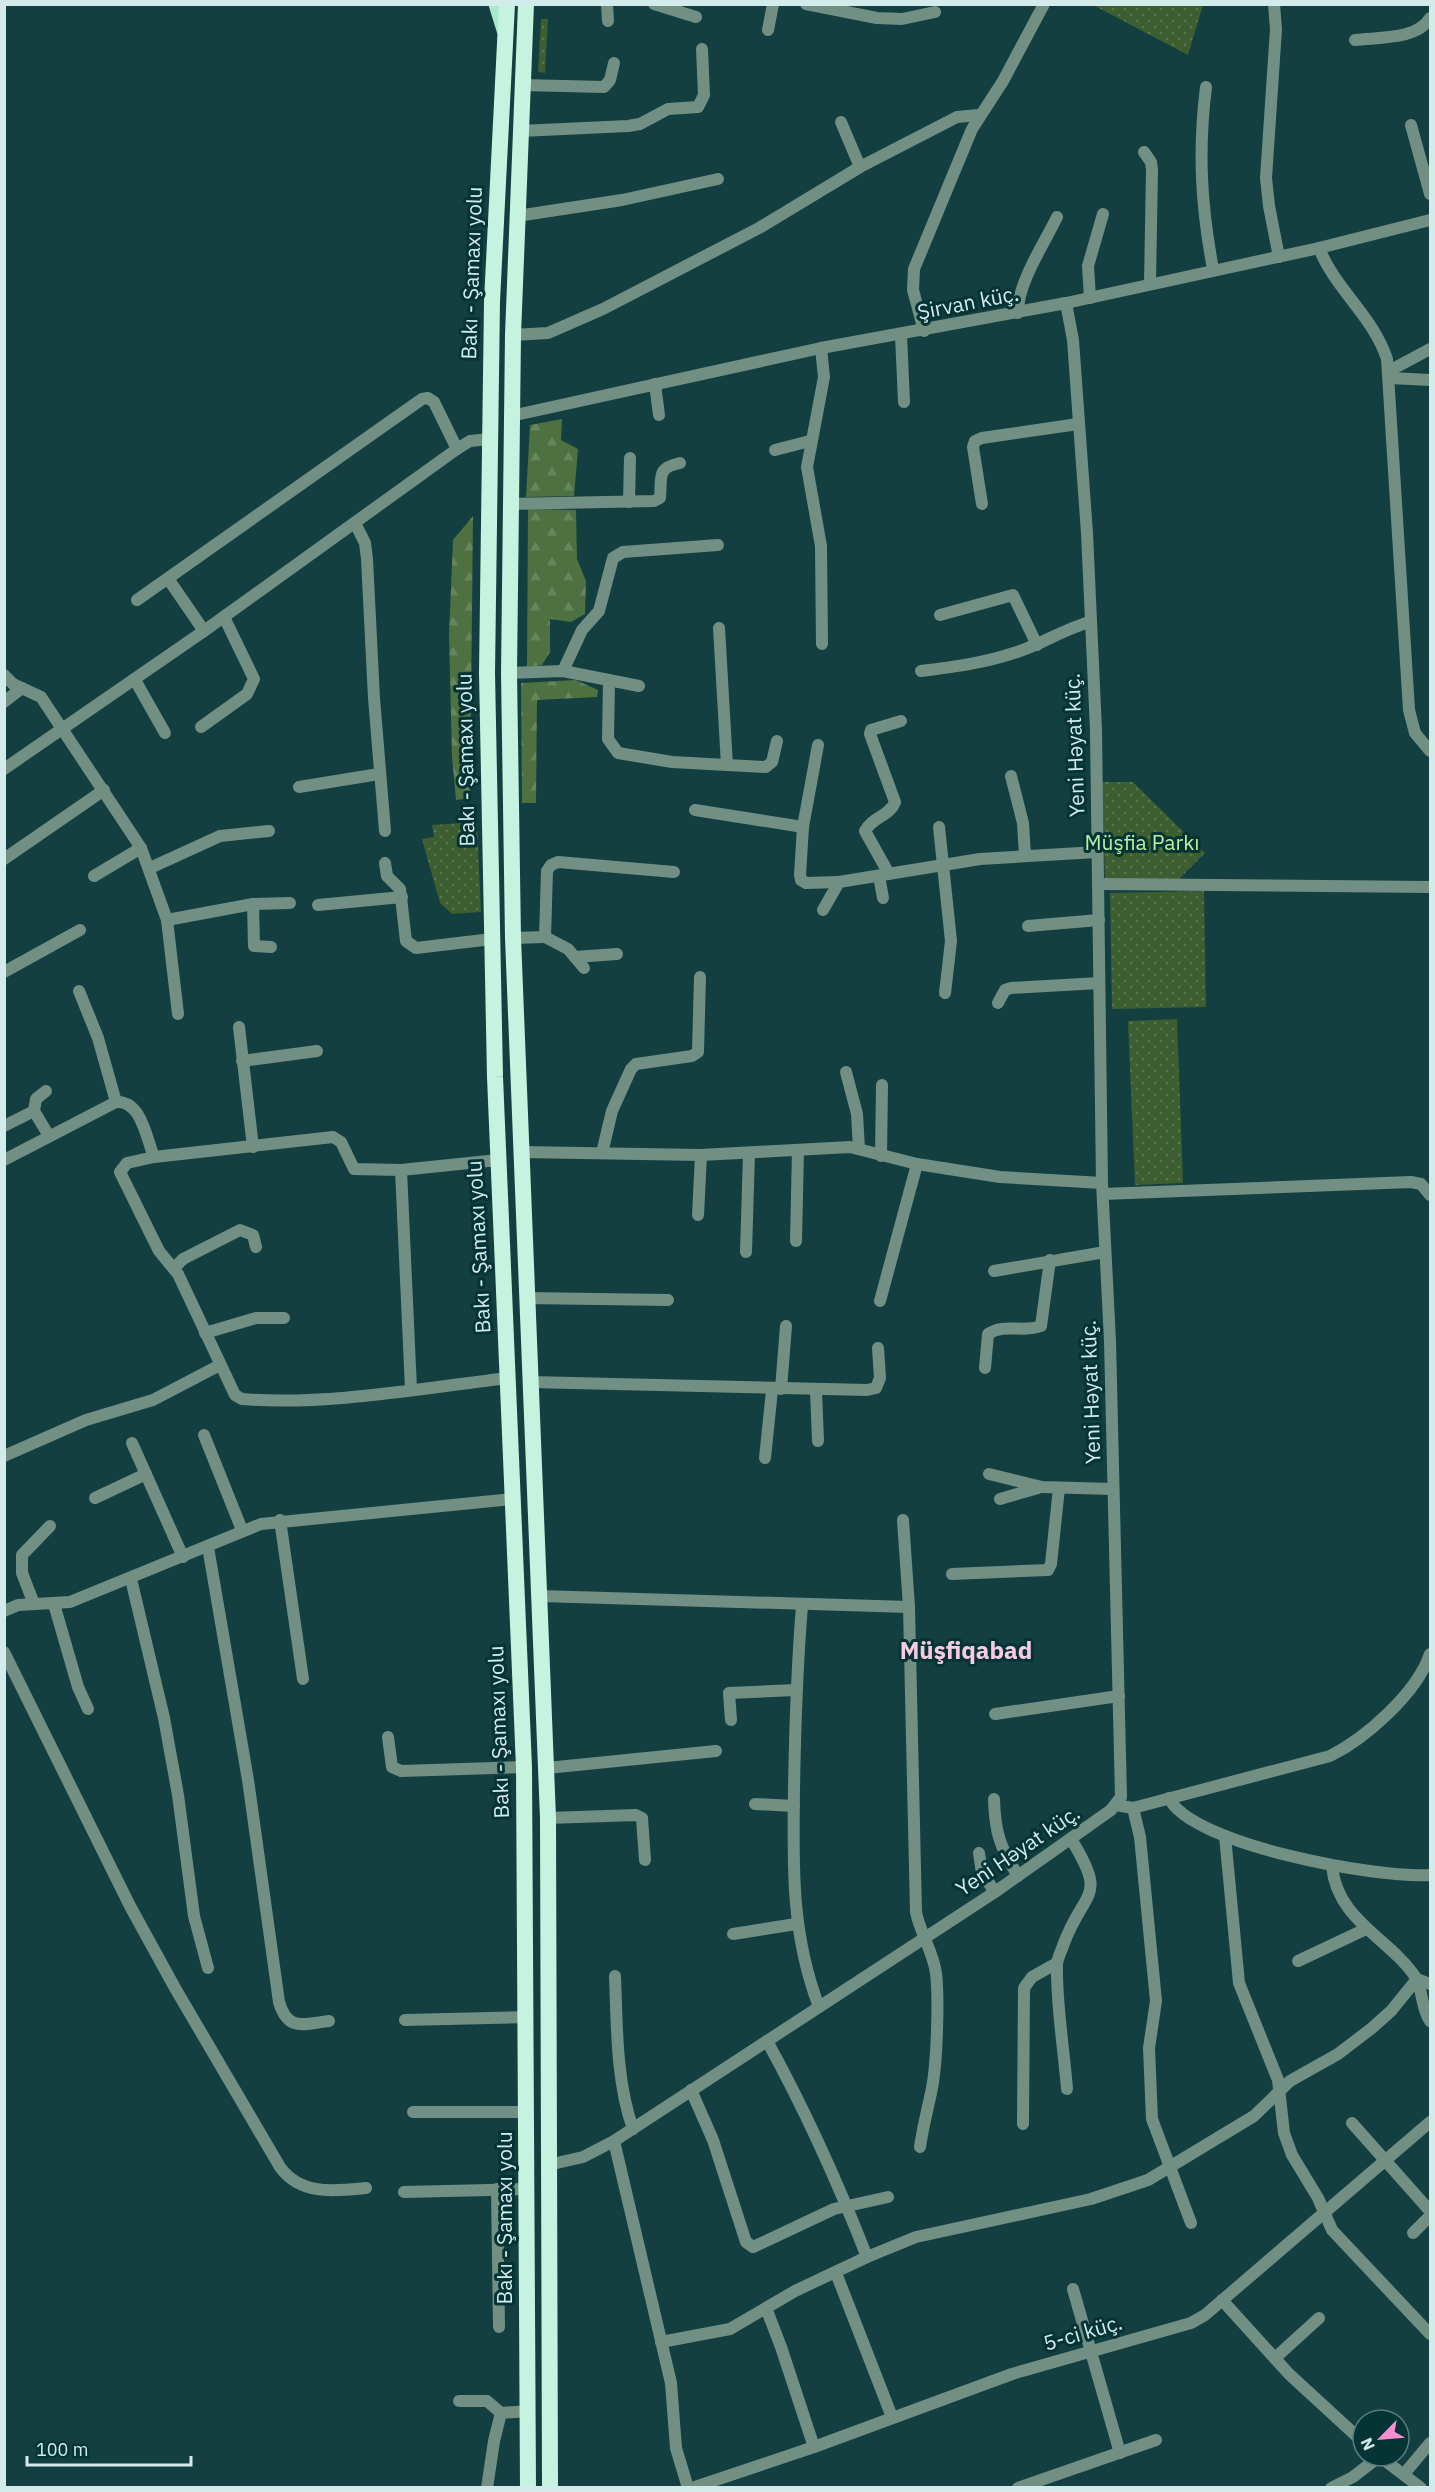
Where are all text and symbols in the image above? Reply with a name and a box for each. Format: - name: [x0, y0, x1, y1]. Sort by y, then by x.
- street label: Bakı - Şamaxı yolu: [454, 186, 488, 360]
- street label: Şirvan küç.: [915, 278, 1021, 326]
- street label: Bakı - Şamaxı yolu: [449, 673, 481, 847]
- street label: Yeni Həyat küç.: [1057, 673, 1091, 818]
- park label: Müşfia Parkı: [1085, 828, 1199, 856]
- street label: Bakı - Şamaxı yolu: [459, 1160, 497, 1334]
- street label: Yeni Həyat küç.: [1073, 1320, 1107, 1465]
- district label: Müşfiqabad: [900, 1634, 1032, 1666]
- street label: Bakı - Şamaxı yolu: [481, 1645, 515, 1819]
- street label: Yeni Həyat küç.: [950, 1798, 1085, 1902]
- street label: Bakı - Şamaxı yolu: [490, 2131, 518, 2305]
- street label: 5-ci küç.: [1040, 2307, 1126, 2357]
- north arrow: [1351, 2408, 1411, 2468]
- scale bar: [27, 2429, 190, 2467]
- text: N: [1356, 2435, 1379, 2454]
- text: 100 m: [36, 2438, 88, 2461]

